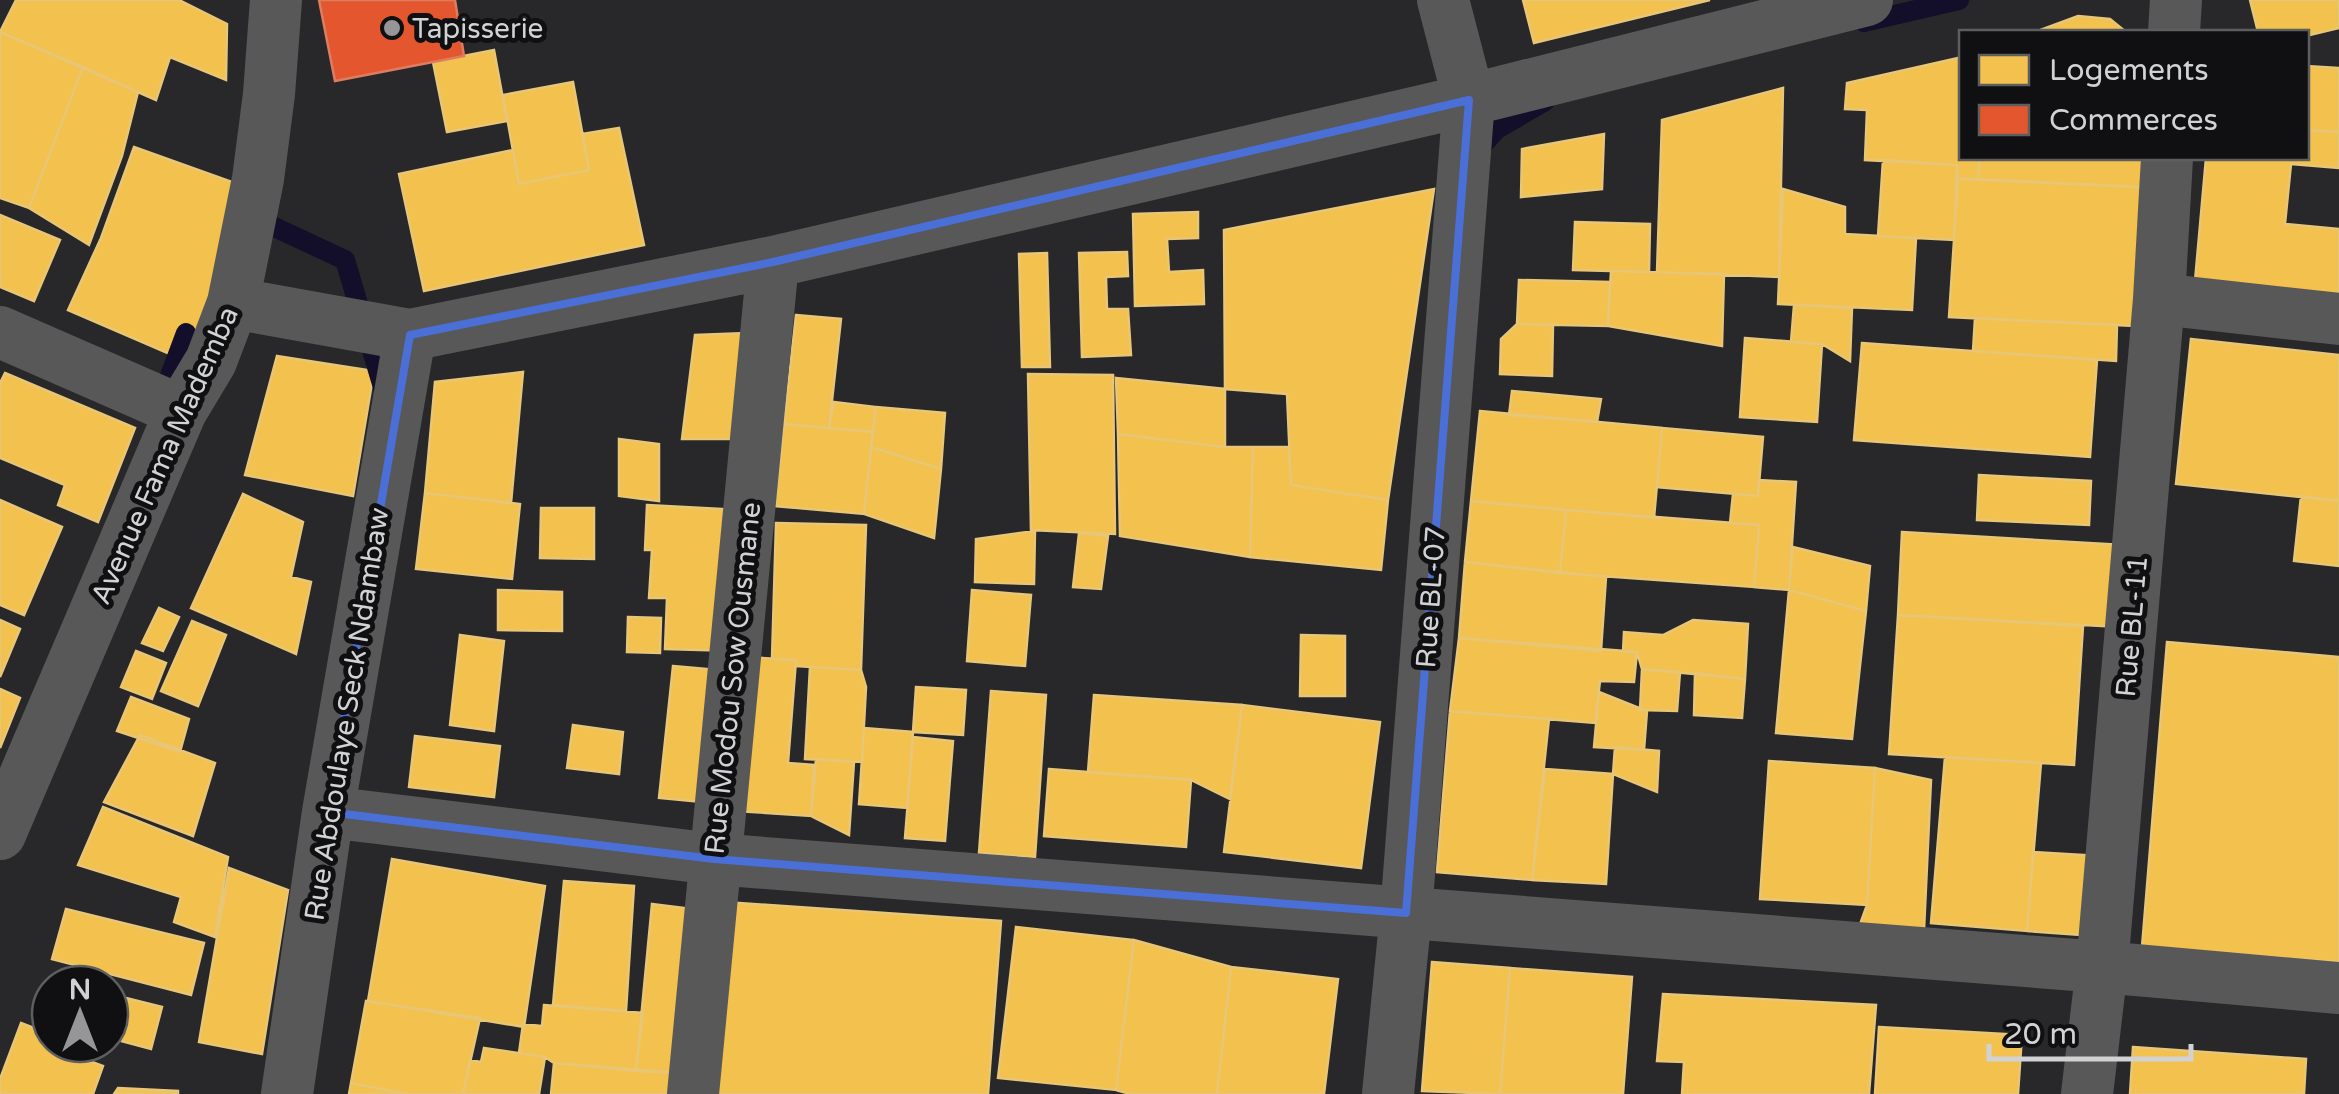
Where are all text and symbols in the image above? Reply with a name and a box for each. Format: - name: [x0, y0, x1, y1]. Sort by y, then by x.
- place label: Tapisserie: [412, 12, 543, 46]
- marker: Tapisserie: [381, 17, 403, 39]
- legend: [1959, 30, 2309, 160]
- text: Logements: [2049, 52, 2209, 89]
- text: Commerces: [2049, 102, 2218, 139]
- street label: Avenue Fama Mademba: [84, 301, 246, 610]
- street label: Rue Modou Sow Ousmane: [698, 500, 768, 856]
- street label: Rue Abdoulaye Seck Ndambaw: [298, 505, 396, 923]
- street label: Rue BL-07: [1409, 525, 1453, 669]
- street label: Rue BL-11: [2109, 554, 2155, 698]
- north arrow: [30, 964, 130, 1064]
- text: N: [69, 973, 91, 1007]
- scale bar: [1989, 999, 2192, 1061]
- text: 20 m: [2004, 1016, 2077, 1053]

